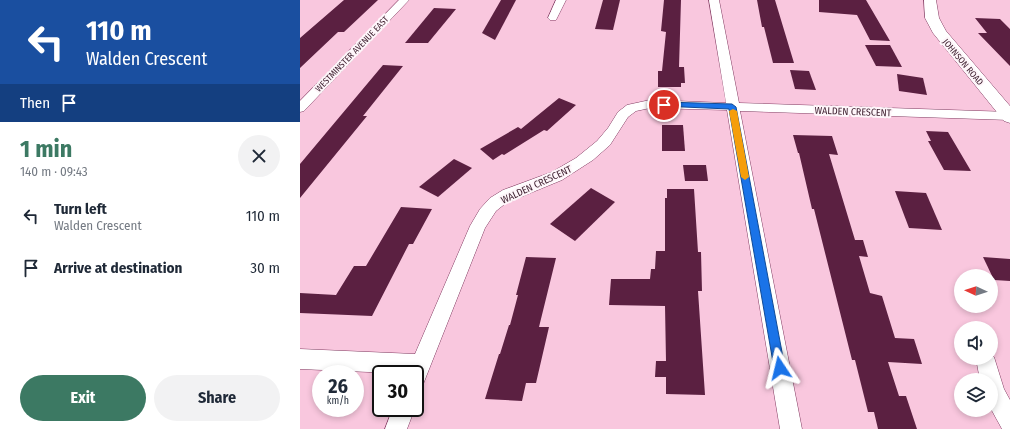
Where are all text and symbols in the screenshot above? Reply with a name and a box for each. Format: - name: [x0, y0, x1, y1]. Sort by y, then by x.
- text: 110 m: [86, 14, 152, 47]
- street label: WESTMINSTER AVENUE EAST: [313, 14, 391, 94]
- icon: left: [20, 16, 72, 68]
- street label: JOHNSON ROAD: [941, 37, 985, 87]
- text: Walden Crescent: [86, 48, 207, 70]
- pin: [647, 88, 681, 122]
- icon: arrive: [58, 92, 80, 114]
- text: Then: [20, 94, 50, 112]
- icon: arrive: [653, 94, 675, 116]
- street label: WALDEN CRESCENT: [814, 105, 892, 119]
- text: 1 min: [20, 135, 72, 163]
- button: close: [238, 135, 280, 177]
- street label: WALDEN CRESCENT: [499, 163, 574, 207]
- text: 140 m · 09:43: [20, 164, 88, 179]
- text: Turn left: [54, 200, 107, 218]
- icon: left: [20, 205, 42, 227]
- text: 110 m: [246, 207, 280, 225]
- text: Walden Crescent: [54, 218, 142, 233]
- icon: arrive: [20, 257, 42, 279]
- text: Arrive at destination: [54, 259, 182, 277]
- text: 30 m: [250, 259, 280, 277]
- north arrow: [954, 269, 998, 313]
- map controls: [954, 269, 998, 417]
- button: sound: [954, 321, 998, 365]
- position arrow: [759, 347, 801, 389]
- speed limit sign: 30: [372, 365, 424, 417]
- button: layers: [954, 373, 998, 417]
- text: 26: [328, 374, 348, 398]
- button: Exit: [20, 375, 146, 421]
- button: Share: [154, 375, 280, 421]
- text: km/h: [327, 395, 349, 407]

